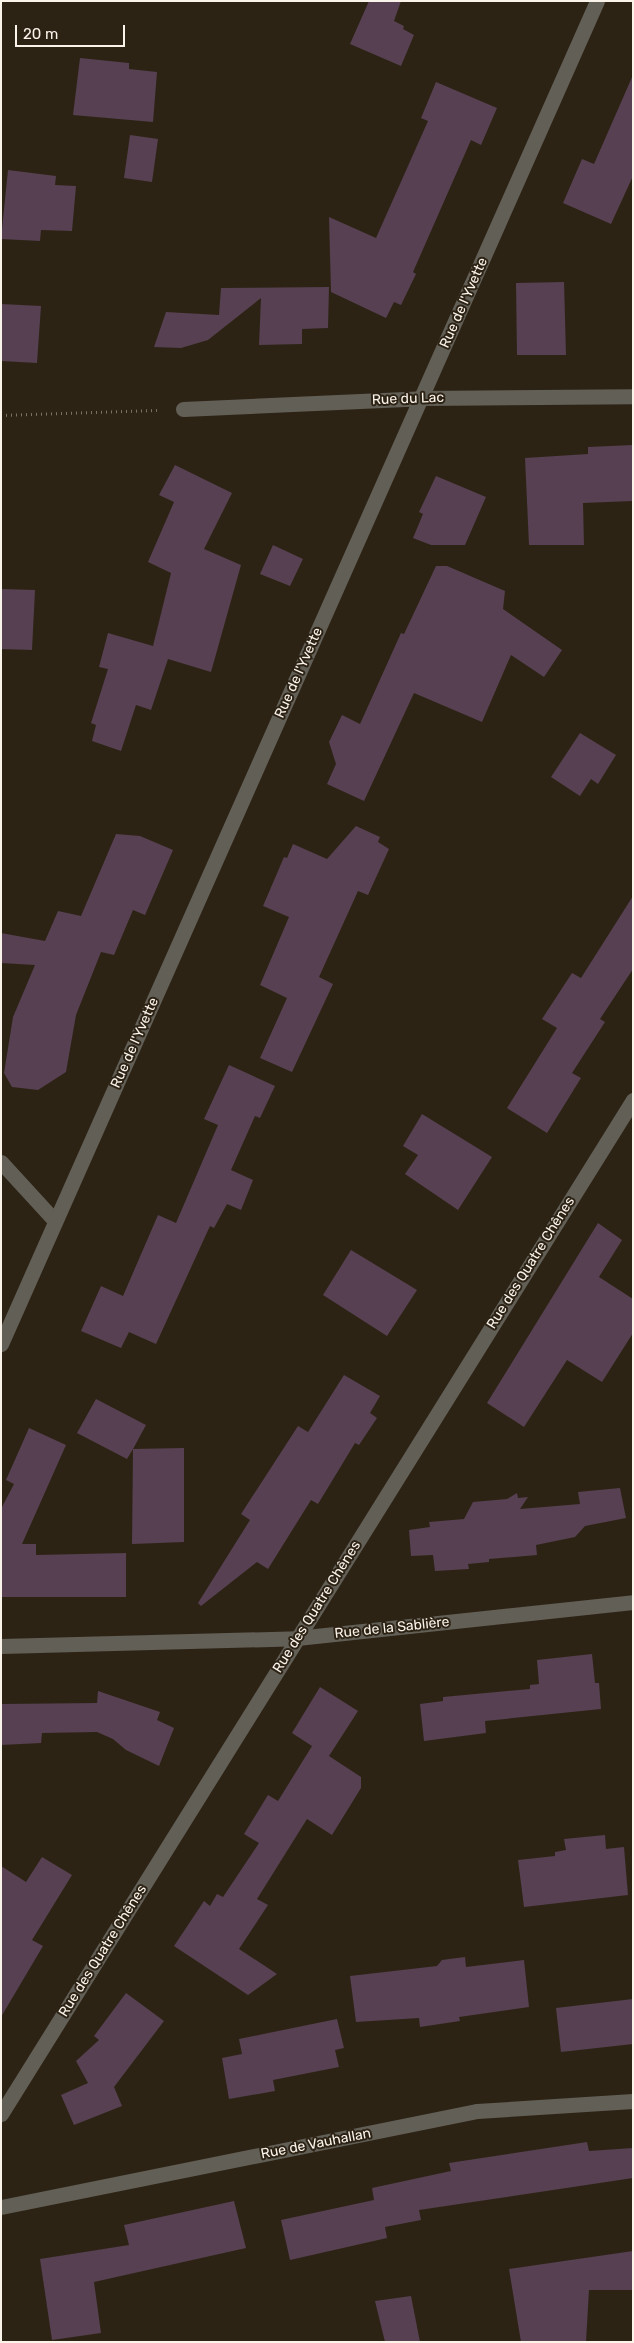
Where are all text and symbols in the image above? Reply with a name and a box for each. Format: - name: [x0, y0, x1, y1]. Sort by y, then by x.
- scale bar: [18, 15, 128, 47]
- text: 20 m: [23, 25, 58, 43]
- street label: Rue de l'Yvette: [437, 255, 491, 351]
- street label: Rue du Lac: [372, 389, 444, 409]
- street label: Rue de l'Yvette: [272, 625, 326, 721]
- street label: Rue de l'Yvette: [108, 995, 162, 1091]
- street label: Rue des Quatre Chênes: [484, 1194, 578, 1332]
- street label: Rue des Quatre Chênes: [270, 1538, 364, 1676]
- street label: Rue de la Sablière: [334, 1614, 450, 1642]
- street label: Rue des Quatre Chênes: [56, 1882, 150, 2020]
- street label: Rue de Vauhallan: [259, 2125, 373, 2163]

